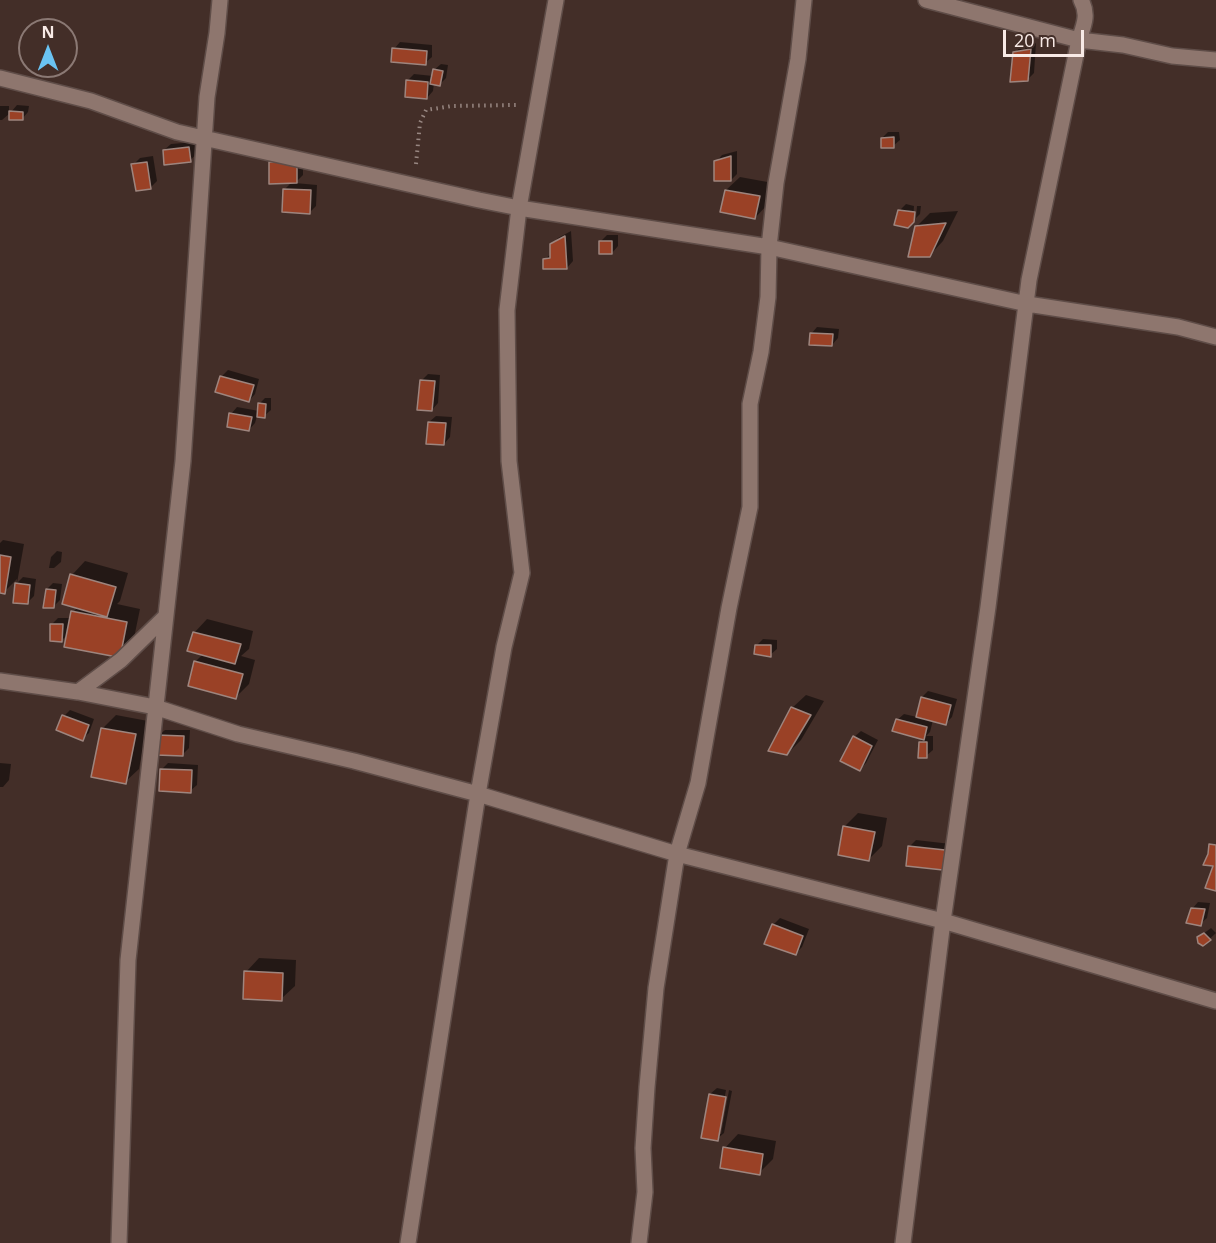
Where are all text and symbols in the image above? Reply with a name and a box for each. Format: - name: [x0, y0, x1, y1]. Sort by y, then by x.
- north arrow: [18, 18, 78, 78]
- scale bar: [1006, 18, 1087, 56]
- text: N: [41, 21, 55, 43]
- text: 20 m: [1014, 28, 1056, 52]

